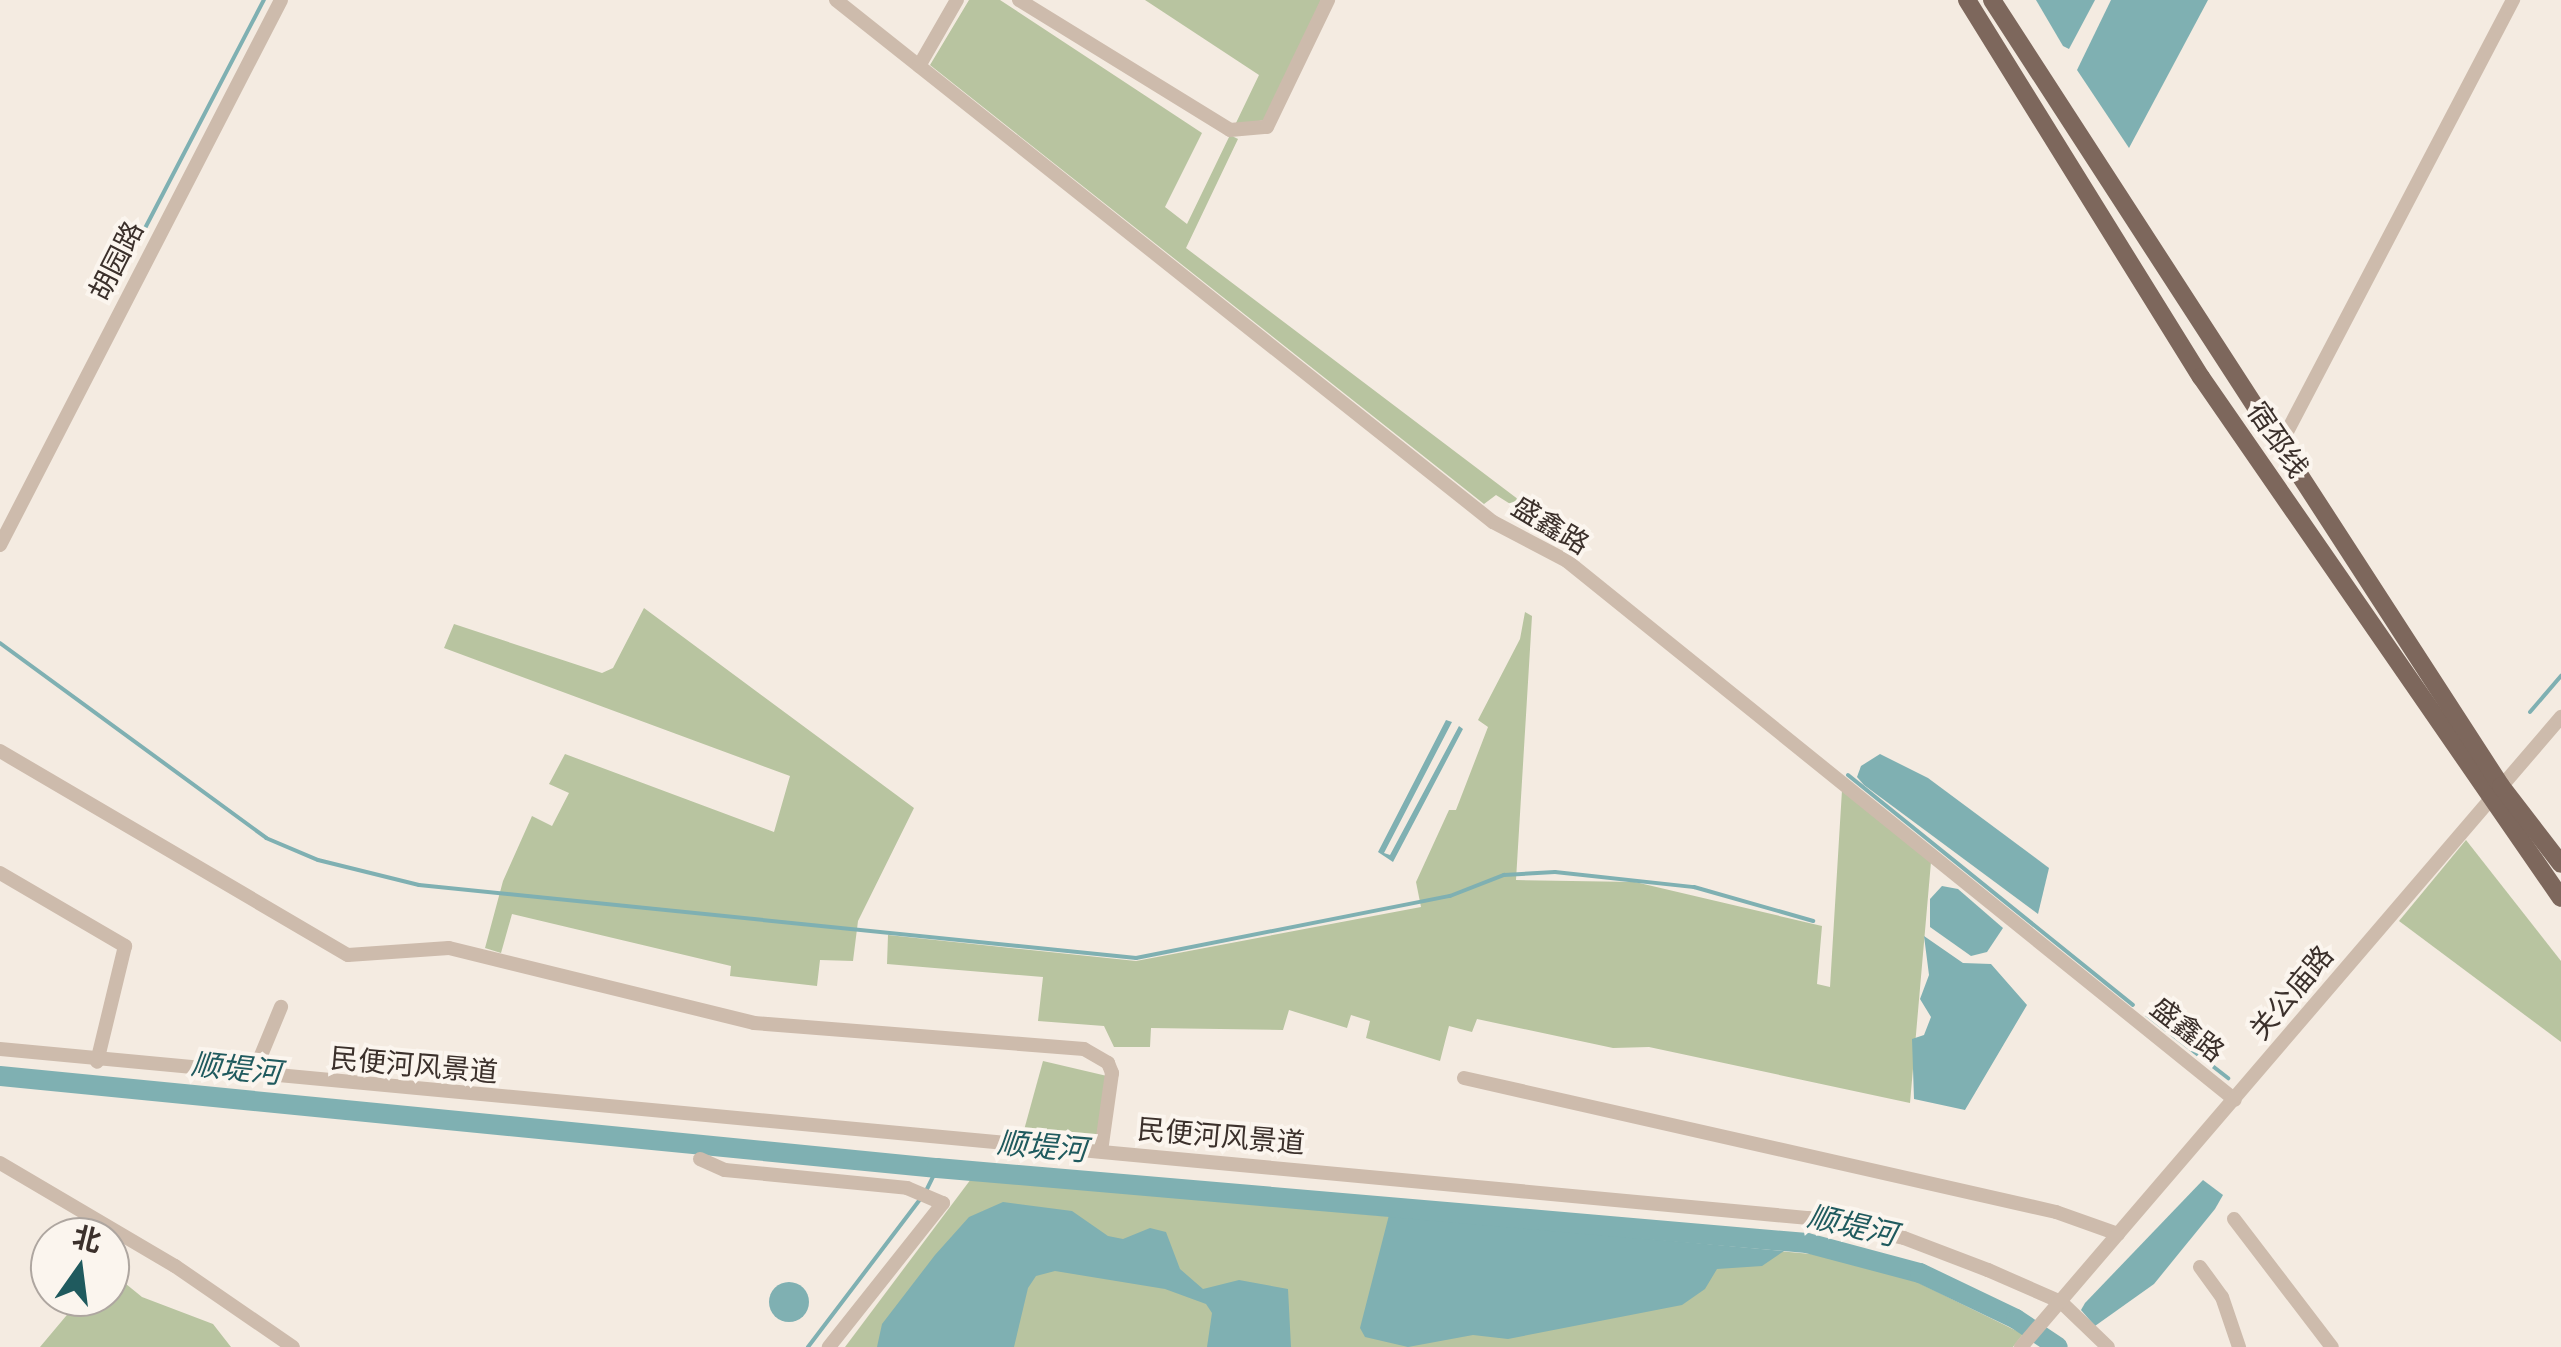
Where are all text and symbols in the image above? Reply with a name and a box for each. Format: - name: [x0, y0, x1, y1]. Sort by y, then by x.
- street label: 胡园路: [83, 216, 151, 306]
- street label: 宿邳线: [2240, 396, 2314, 484]
- street label: 盛鑫路: [1505, 490, 1595, 562]
- street label: 关公庙路: [2243, 939, 2341, 1047]
- street label: 盛鑫路: [2144, 991, 2230, 1069]
- street label: 民便河风景道: [329, 1042, 499, 1090]
- water label: 顺堤河: [189, 1046, 283, 1092]
- street label: 民便河风景道: [1136, 1113, 1306, 1161]
- water label: 顺堤河: [996, 1125, 1088, 1169]
- water label: 顺堤河: [1804, 1198, 1900, 1254]
- north arrow: [30, 1217, 130, 1317]
- text: 北: [70, 1221, 104, 1258]

